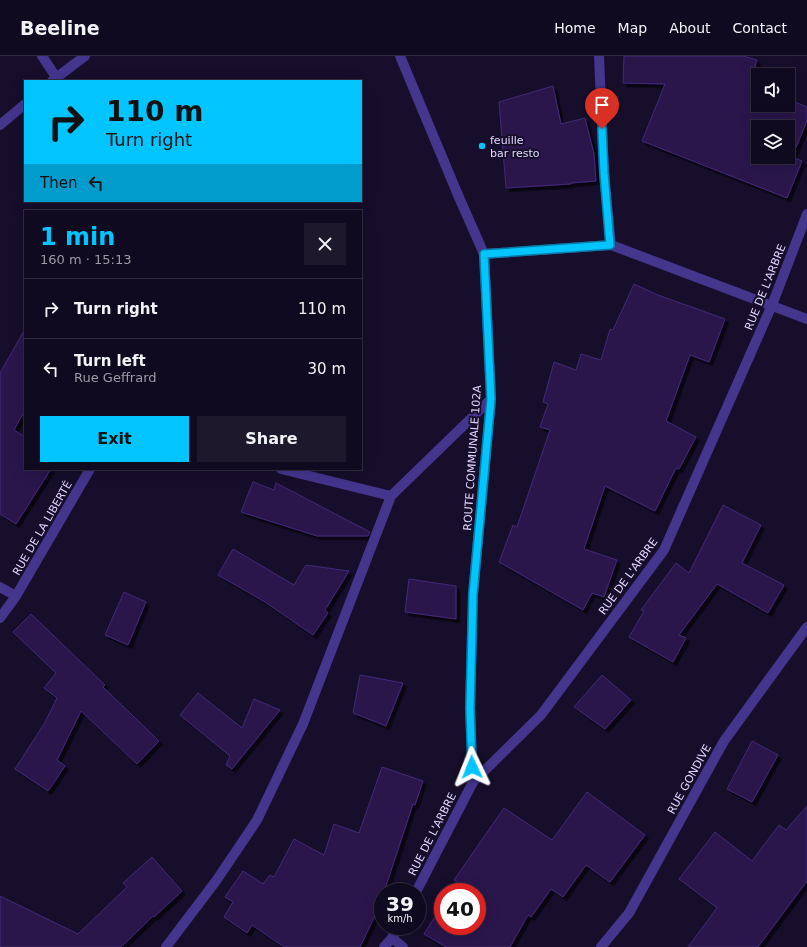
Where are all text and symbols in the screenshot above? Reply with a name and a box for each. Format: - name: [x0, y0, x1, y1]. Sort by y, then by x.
- text: Beeline: [20, 17, 100, 39]
- text: Home: [554, 20, 596, 36]
- text: Map: [618, 20, 647, 36]
- text: About: [669, 20, 711, 36]
- text: Contact: [733, 20, 787, 36]
- map controls: [751, 68, 795, 164]
- button: sound: [751, 68, 795, 112]
- pin: [585, 88, 619, 129]
- icon: arrive: [591, 94, 613, 116]
- text: 110 m: [106, 95, 203, 128]
- icon: right: [40, 96, 92, 148]
- button: layers: [751, 120, 795, 164]
- text: Turn right: [106, 129, 192, 150]
- place label: feuille bar resto: [490, 134, 540, 160]
- marker: feuille bar resto: [477, 141, 487, 151]
- icon: left: [85, 172, 107, 194]
- text: Then: [40, 174, 77, 192]
- text: 1 min: [40, 223, 115, 251]
- button: close: [304, 223, 346, 265]
- street label: RUE DE L'ARBRE: [742, 242, 789, 332]
- text: 160 m · 15:13: [40, 252, 131, 267]
- icon: right: [40, 298, 62, 320]
- text: Turn right: [74, 300, 158, 318]
- text: 110 m: [298, 300, 346, 318]
- text: Turn left: [74, 352, 146, 370]
- icon: left: [40, 358, 62, 380]
- text: 30 m: [308, 360, 346, 378]
- text: Rue Geffrard: [74, 370, 157, 385]
- street label: ROUTE COMMUNALE 102A: [461, 384, 484, 531]
- button: Exit: [40, 416, 189, 462]
- button: Share: [197, 416, 346, 462]
- street label: RUE DE LA LIBERTÉ: [10, 479, 75, 578]
- street label: RUE DE L'ARBRE: [596, 535, 661, 617]
- street label: RUE GONDIVE: [665, 742, 714, 816]
- position arrow: [451, 746, 493, 788]
- street label: RUE DE L'ARBRE: [406, 790, 459, 878]
- speed limit sign: 40: [434, 883, 486, 935]
- text: 39: [386, 892, 414, 916]
- text: km/h: [387, 913, 413, 924]

